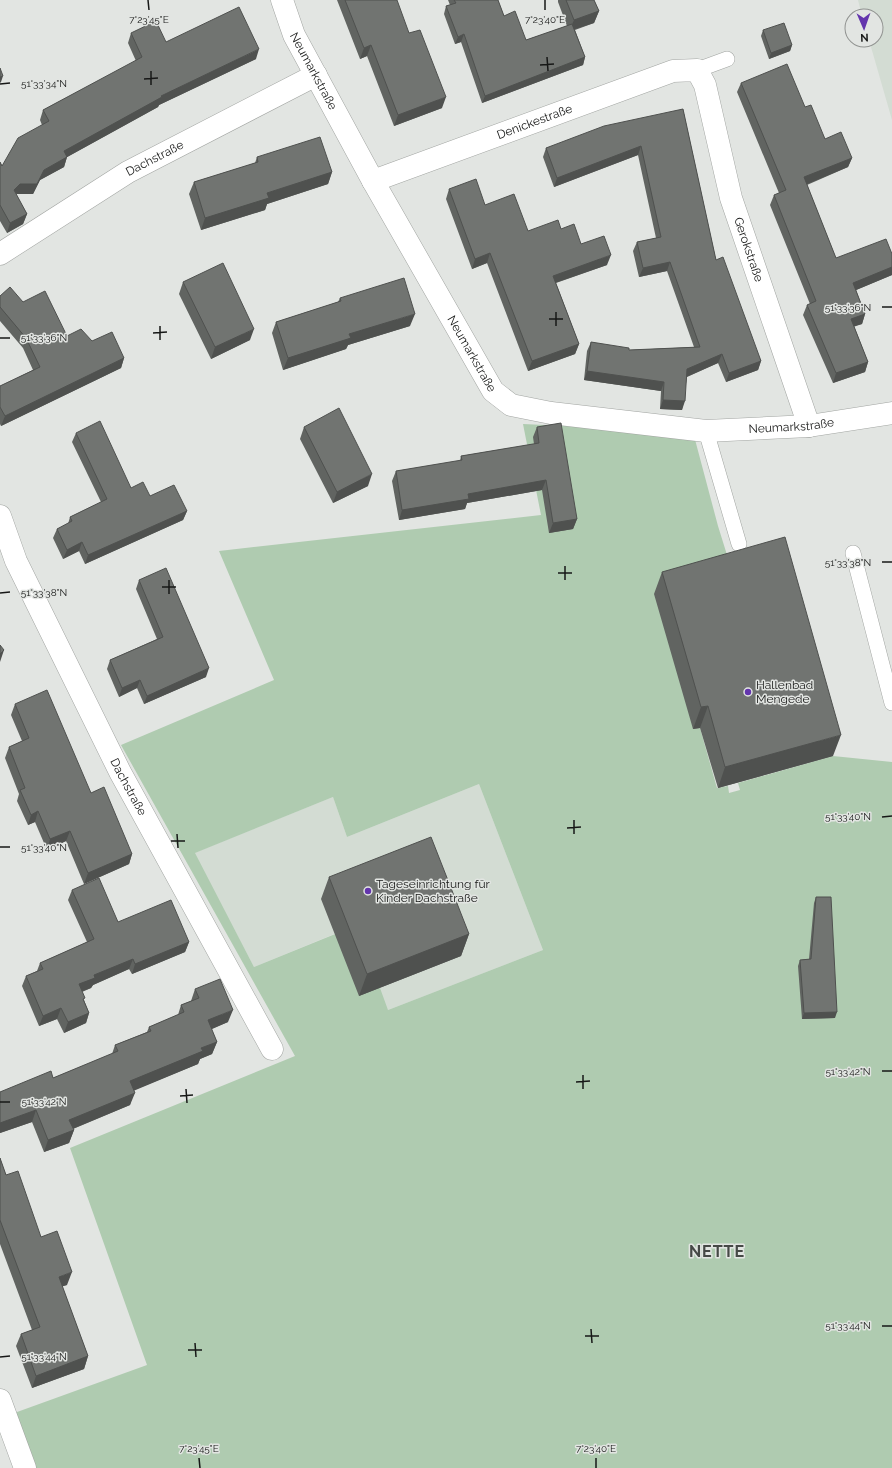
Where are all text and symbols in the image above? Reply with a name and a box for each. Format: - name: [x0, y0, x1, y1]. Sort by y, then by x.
- north arrow: [844, 8, 884, 48]
- text: 7°23'45"E: [129, 14, 169, 25]
- text: 7°23'40"E: [525, 14, 565, 25]
- street label: Neumarkstraße: [287, 30, 340, 112]
- text: N: [860, 31, 869, 44]
- text: 51°33'34"N: [21, 78, 67, 89]
- street label: Denickestraße: [495, 102, 574, 142]
- street label: Dachstraße: [123, 138, 186, 179]
- street label: Gerokstraße: [731, 215, 766, 284]
- text: 51°33'36"N: [825, 302, 871, 313]
- street label: Neumarkstraße: [444, 313, 499, 394]
- text: 51°33'36"N: [21, 332, 67, 343]
- street label: Neumarkstraße: [748, 415, 835, 436]
- text: 51°33'38"N: [825, 557, 871, 568]
- text: 51°33'38"N: [21, 587, 67, 598]
- place label: Hallenbad Mengede: [756, 678, 813, 706]
- marker: Hallenbad Mengede: [743, 687, 753, 697]
- street label: Dachstraße: [107, 756, 149, 818]
- text: 51°33'40"N: [825, 811, 871, 822]
- text: 51°33'40"N: [21, 842, 67, 853]
- place label: Tageseinrichtung für Kinder Dachstraße: [376, 877, 491, 905]
- marker: Tageseinrichtung für Kinder Dachstraße: [363, 886, 373, 896]
- text: 51°33'42"N: [825, 1066, 871, 1077]
- text: 51°33'42"N: [21, 1096, 67, 1107]
- district label: NETTE: [689, 1242, 745, 1261]
- text: 51°33'44"N: [825, 1320, 871, 1331]
- text: 51°33'44"N: [21, 1351, 67, 1362]
- text: 7°23'45"E: [179, 1443, 219, 1454]
- text: 7°23'40"E: [576, 1443, 616, 1454]

